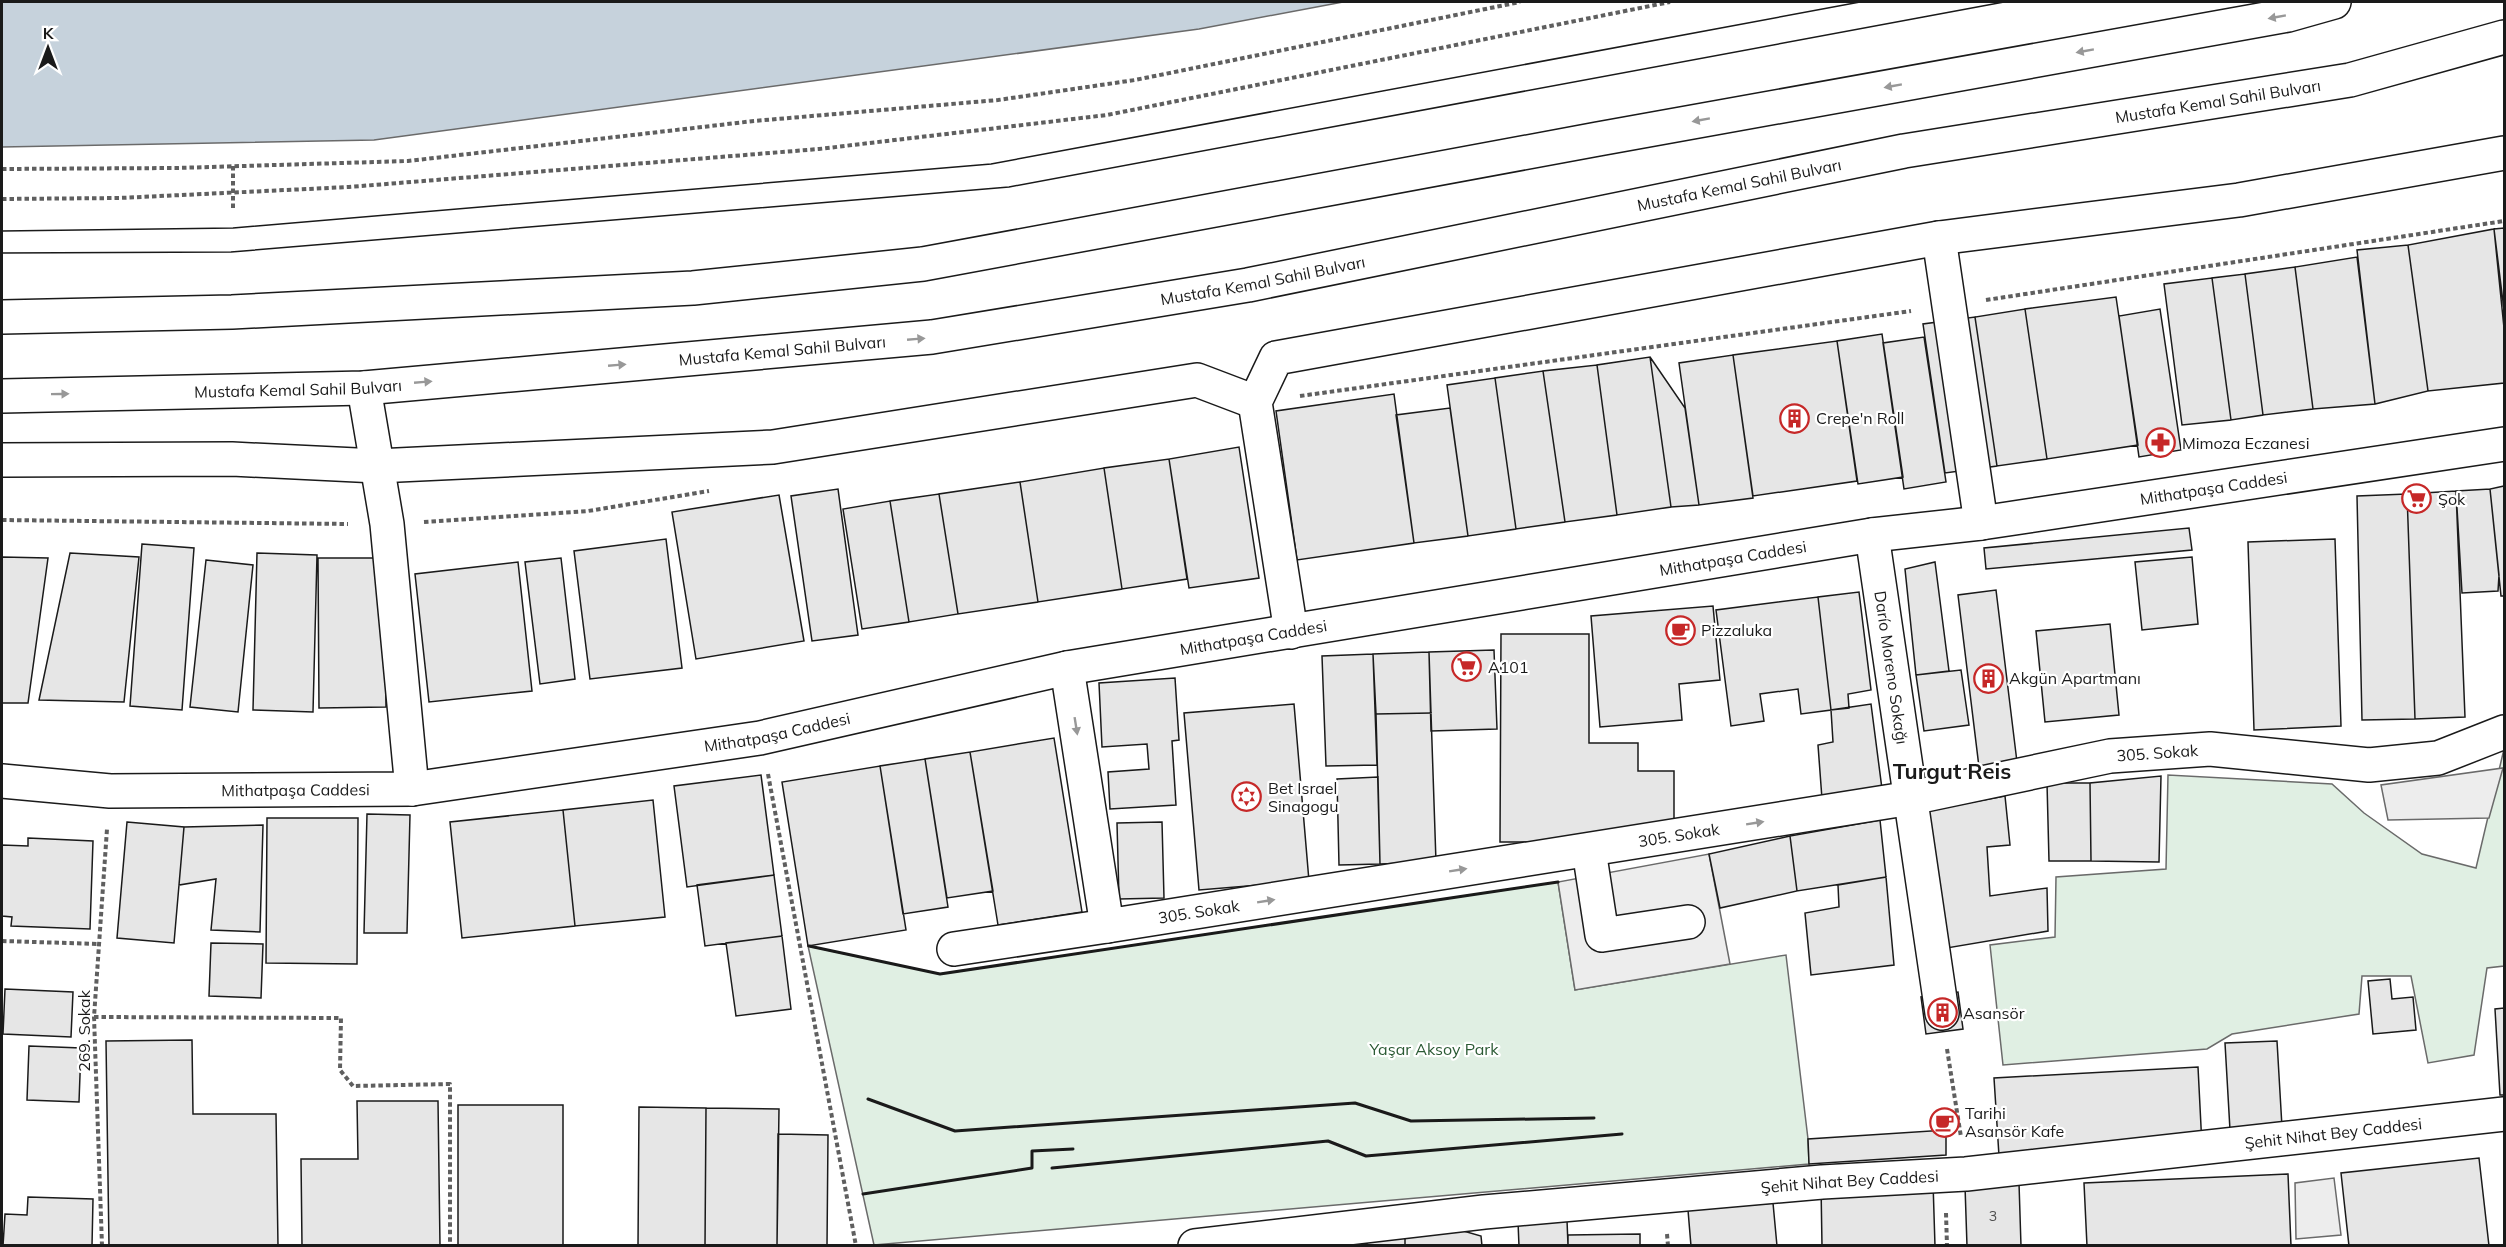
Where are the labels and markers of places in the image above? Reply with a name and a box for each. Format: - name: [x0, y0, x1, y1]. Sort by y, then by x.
- building icon: Crepe'n Roll: [1779, 402, 1811, 434]
- place label: Crepe'n Roll: [1816, 408, 1904, 428]
- pharmacy icon: Mimoza Eczanesi: [2145, 427, 2177, 459]
- place label: Mimoza Eczanesi: [2182, 433, 2310, 453]
- supermarket icon: Şok: [2401, 483, 2433, 515]
- place label: Şok: [2438, 489, 2466, 509]
- cafe icon: Pizzaluka: [1664, 614, 1696, 646]
- place label: Pizzaluka: [1701, 620, 1772, 640]
- supermarket icon: A101: [1451, 651, 1483, 683]
- place label: A101: [1488, 657, 1529, 677]
- building icon: Akgün Apartmanı: [1972, 662, 2004, 694]
- place label: Akgün Apartmanı: [2009, 668, 2141, 688]
- place label: Bet Israel Sinagogu: [1268, 778, 1338, 816]
- synagogue icon: Bet Israel Sinagogu: [1231, 781, 1263, 813]
- building icon: Asansör: [1926, 997, 1958, 1029]
- place label: Asansör: [1963, 1003, 2025, 1023]
- place label: Tarihi Asansör Kafe: [1965, 1103, 2064, 1141]
- cafe icon: Tarihi Asansör Kafe: [1928, 1106, 1960, 1138]

